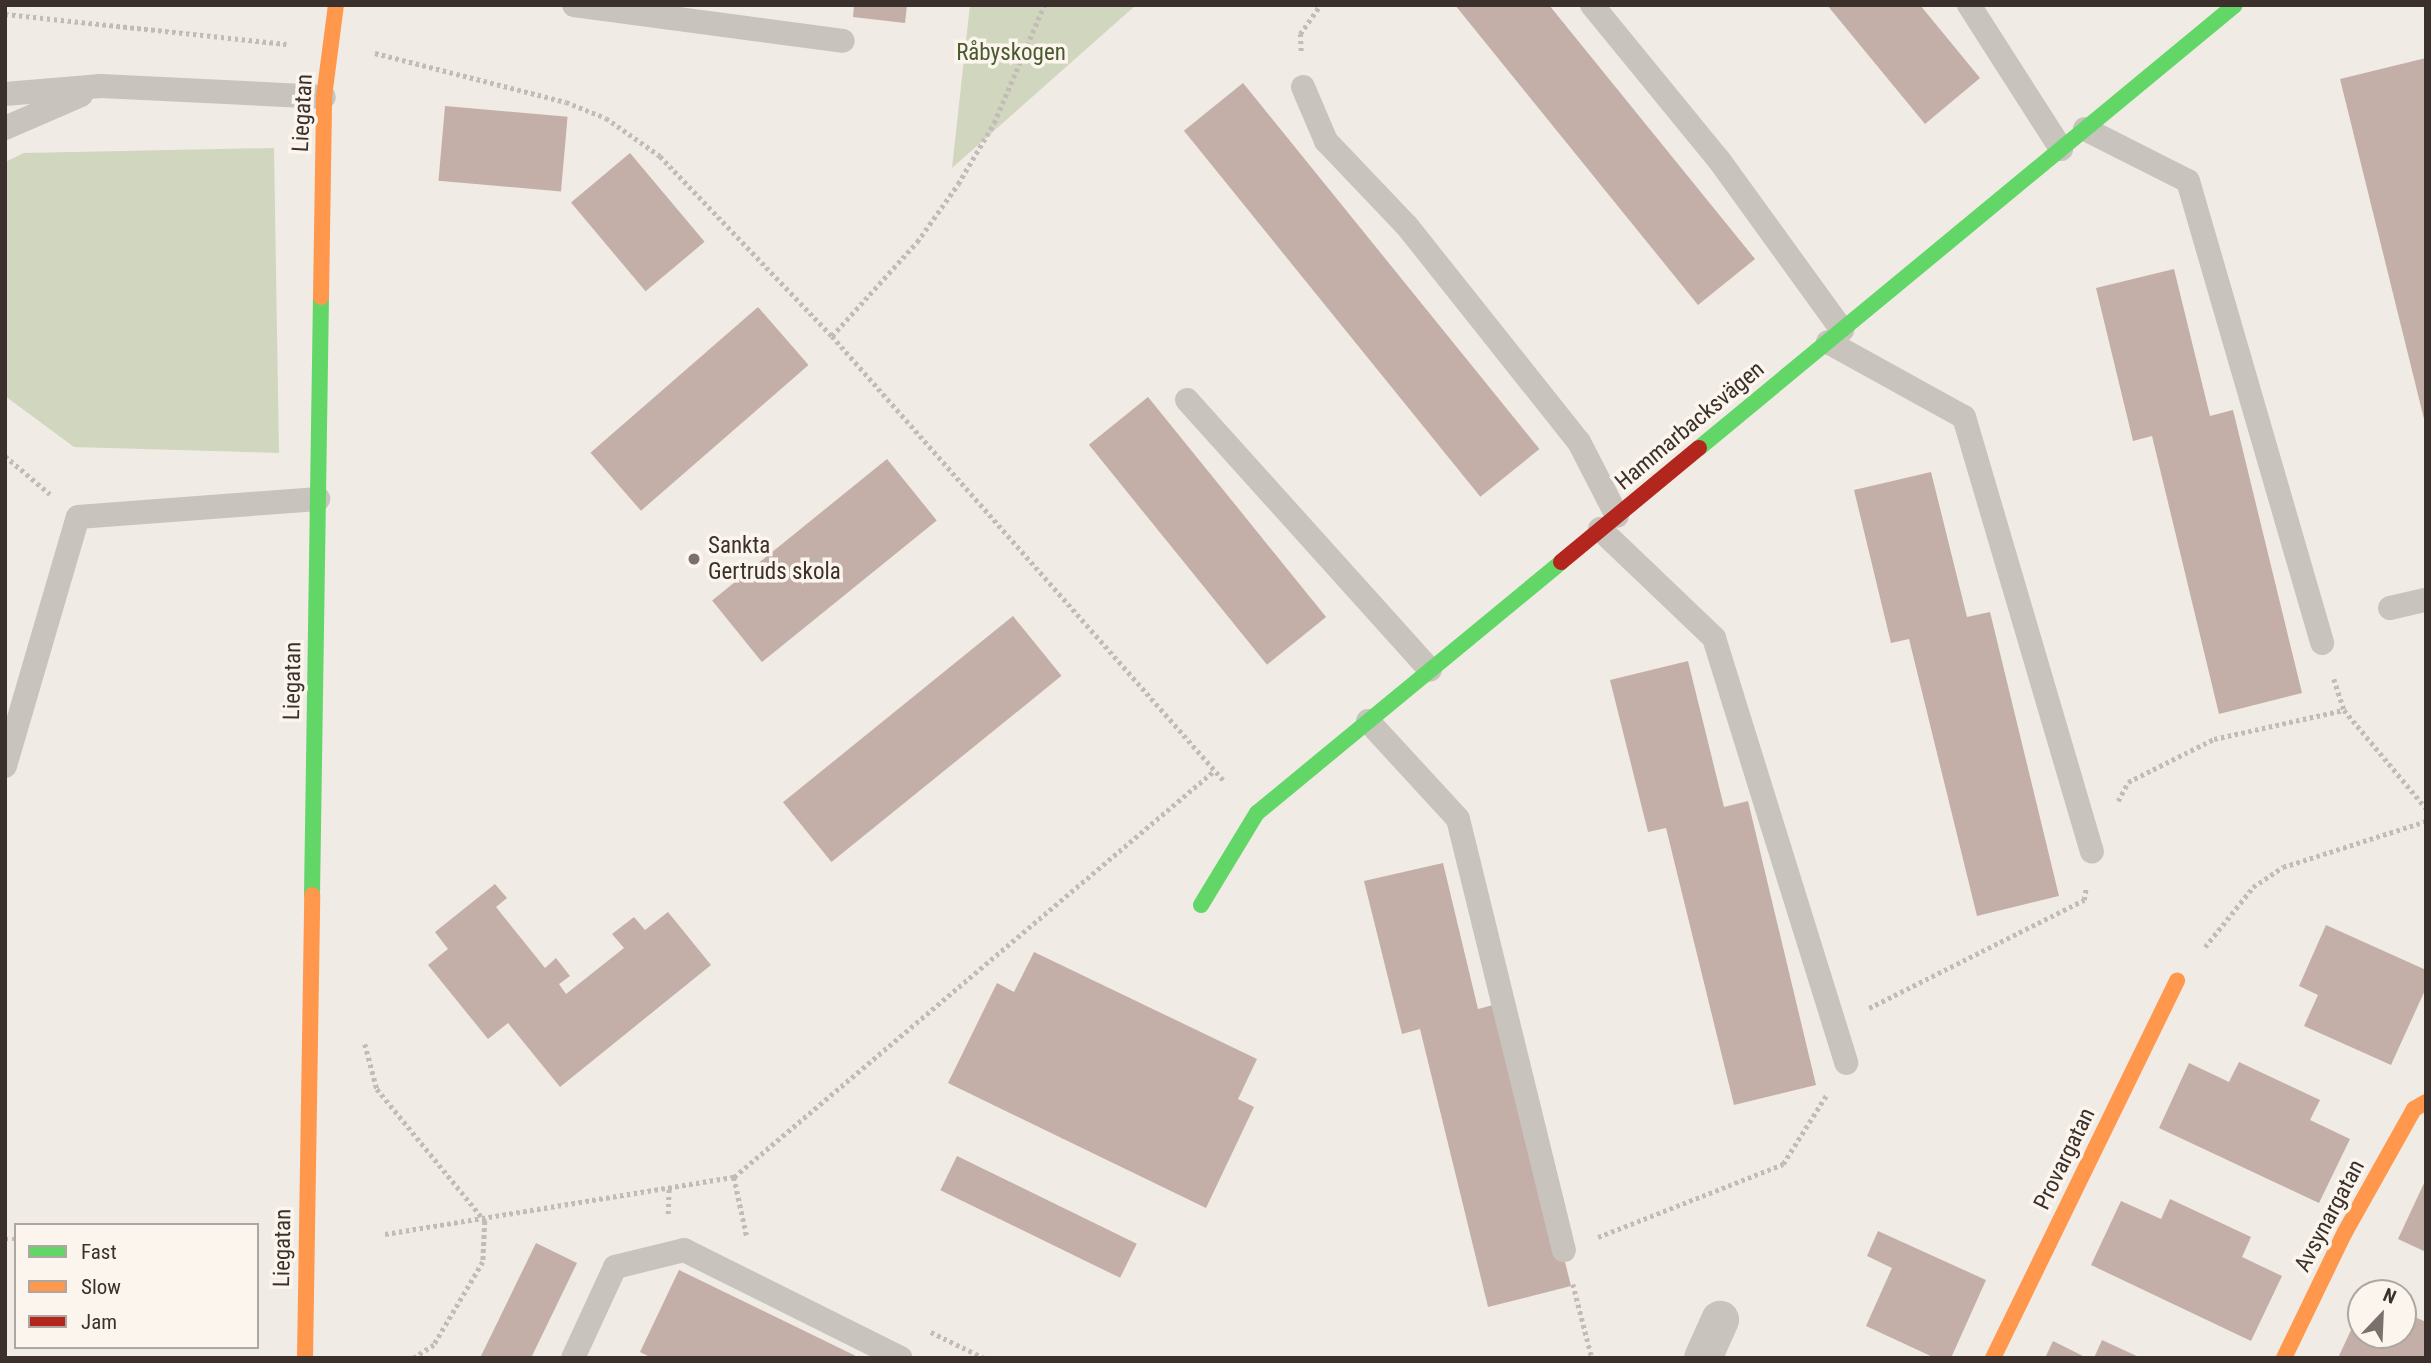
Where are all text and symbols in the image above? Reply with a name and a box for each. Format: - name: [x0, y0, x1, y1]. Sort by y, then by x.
- park label: Råbyskogen: [956, 39, 1066, 67]
- street label: Liegatan: [287, 73, 319, 153]
- street label: Hammarbacksvägen: [1610, 356, 1770, 496]
- place label: Sankta Gertruds skola: [708, 532, 841, 586]
- marker: Sankta Gertruds skola: [686, 551, 702, 567]
- street label: Liegatan: [279, 642, 307, 720]
- street label: Provargatan: [2029, 1104, 2101, 1214]
- street label: Avsynargatan: [2289, 1155, 2371, 1277]
- street label: Liegatan: [269, 1209, 297, 1287]
- legend: [14, 1223, 259, 1349]
- text: Fast: [81, 1240, 117, 1264]
- text: Slow: [81, 1275, 121, 1299]
- north arrow: [2347, 1279, 2417, 1349]
- text: N: [2380, 1283, 2399, 1309]
- text: Jam: [81, 1310, 117, 1334]

